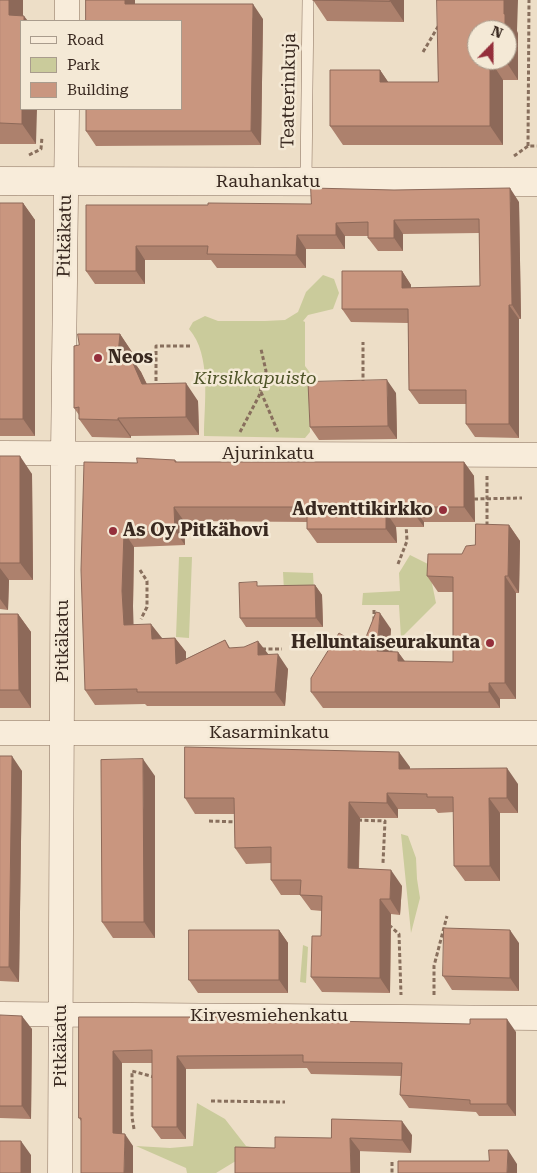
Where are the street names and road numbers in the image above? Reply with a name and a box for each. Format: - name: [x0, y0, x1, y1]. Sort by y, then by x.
- street label: Teatterinkuja: [277, 33, 301, 149]
- street label: Rauhankatu: [216, 171, 320, 193]
- street label: Pitkäkatu: [53, 194, 77, 278]
- street label: Ajurinkatu: [222, 443, 314, 465]
- street label: Pitkäkatu: [52, 600, 74, 682]
- street label: Kasarminkatu: [209, 722, 329, 744]
- street label: Pitkäkatu: [50, 1005, 72, 1087]
- street label: Kirvesmiehenkatu: [190, 1005, 348, 1027]

